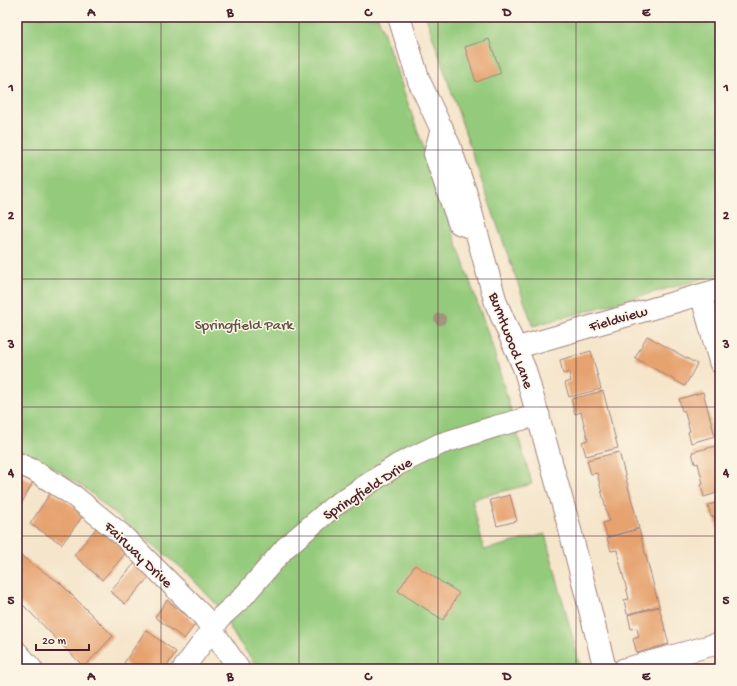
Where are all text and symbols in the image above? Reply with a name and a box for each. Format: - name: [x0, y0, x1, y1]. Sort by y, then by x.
- text: A: [86, 6, 96, 21]
- text: B: [226, 6, 235, 21]
- text: C: [363, 6, 373, 21]
- text: D: [502, 6, 512, 21]
- text: E: [642, 6, 651, 21]
- text: 1: [7, 81, 14, 96]
- text: 1: [722, 81, 729, 96]
- text: 2: [8, 209, 15, 224]
- text: 2: [723, 209, 730, 224]
- street label: Burntwood Lane: [483, 289, 537, 392]
- street label: Fieldview: [586, 303, 650, 337]
- park label: Springfield Park: [195, 317, 295, 335]
- text: 3: [7, 338, 15, 353]
- text: 3: [722, 338, 730, 353]
- street label: Springfield Drive: [320, 454, 416, 525]
- text: 4: [7, 466, 15, 481]
- text: 4: [722, 466, 730, 481]
- street label: Fairway Drive: [99, 518, 176, 593]
- text: 5: [8, 594, 15, 609]
- text: 5: [723, 594, 730, 609]
- scale bar: [36, 626, 89, 652]
- text: 20 m: [42, 635, 67, 649]
- text: A: [86, 670, 96, 685]
- text: B: [226, 670, 235, 685]
- text: C: [363, 670, 373, 685]
- text: D: [502, 670, 512, 685]
- text: E: [642, 670, 651, 685]

